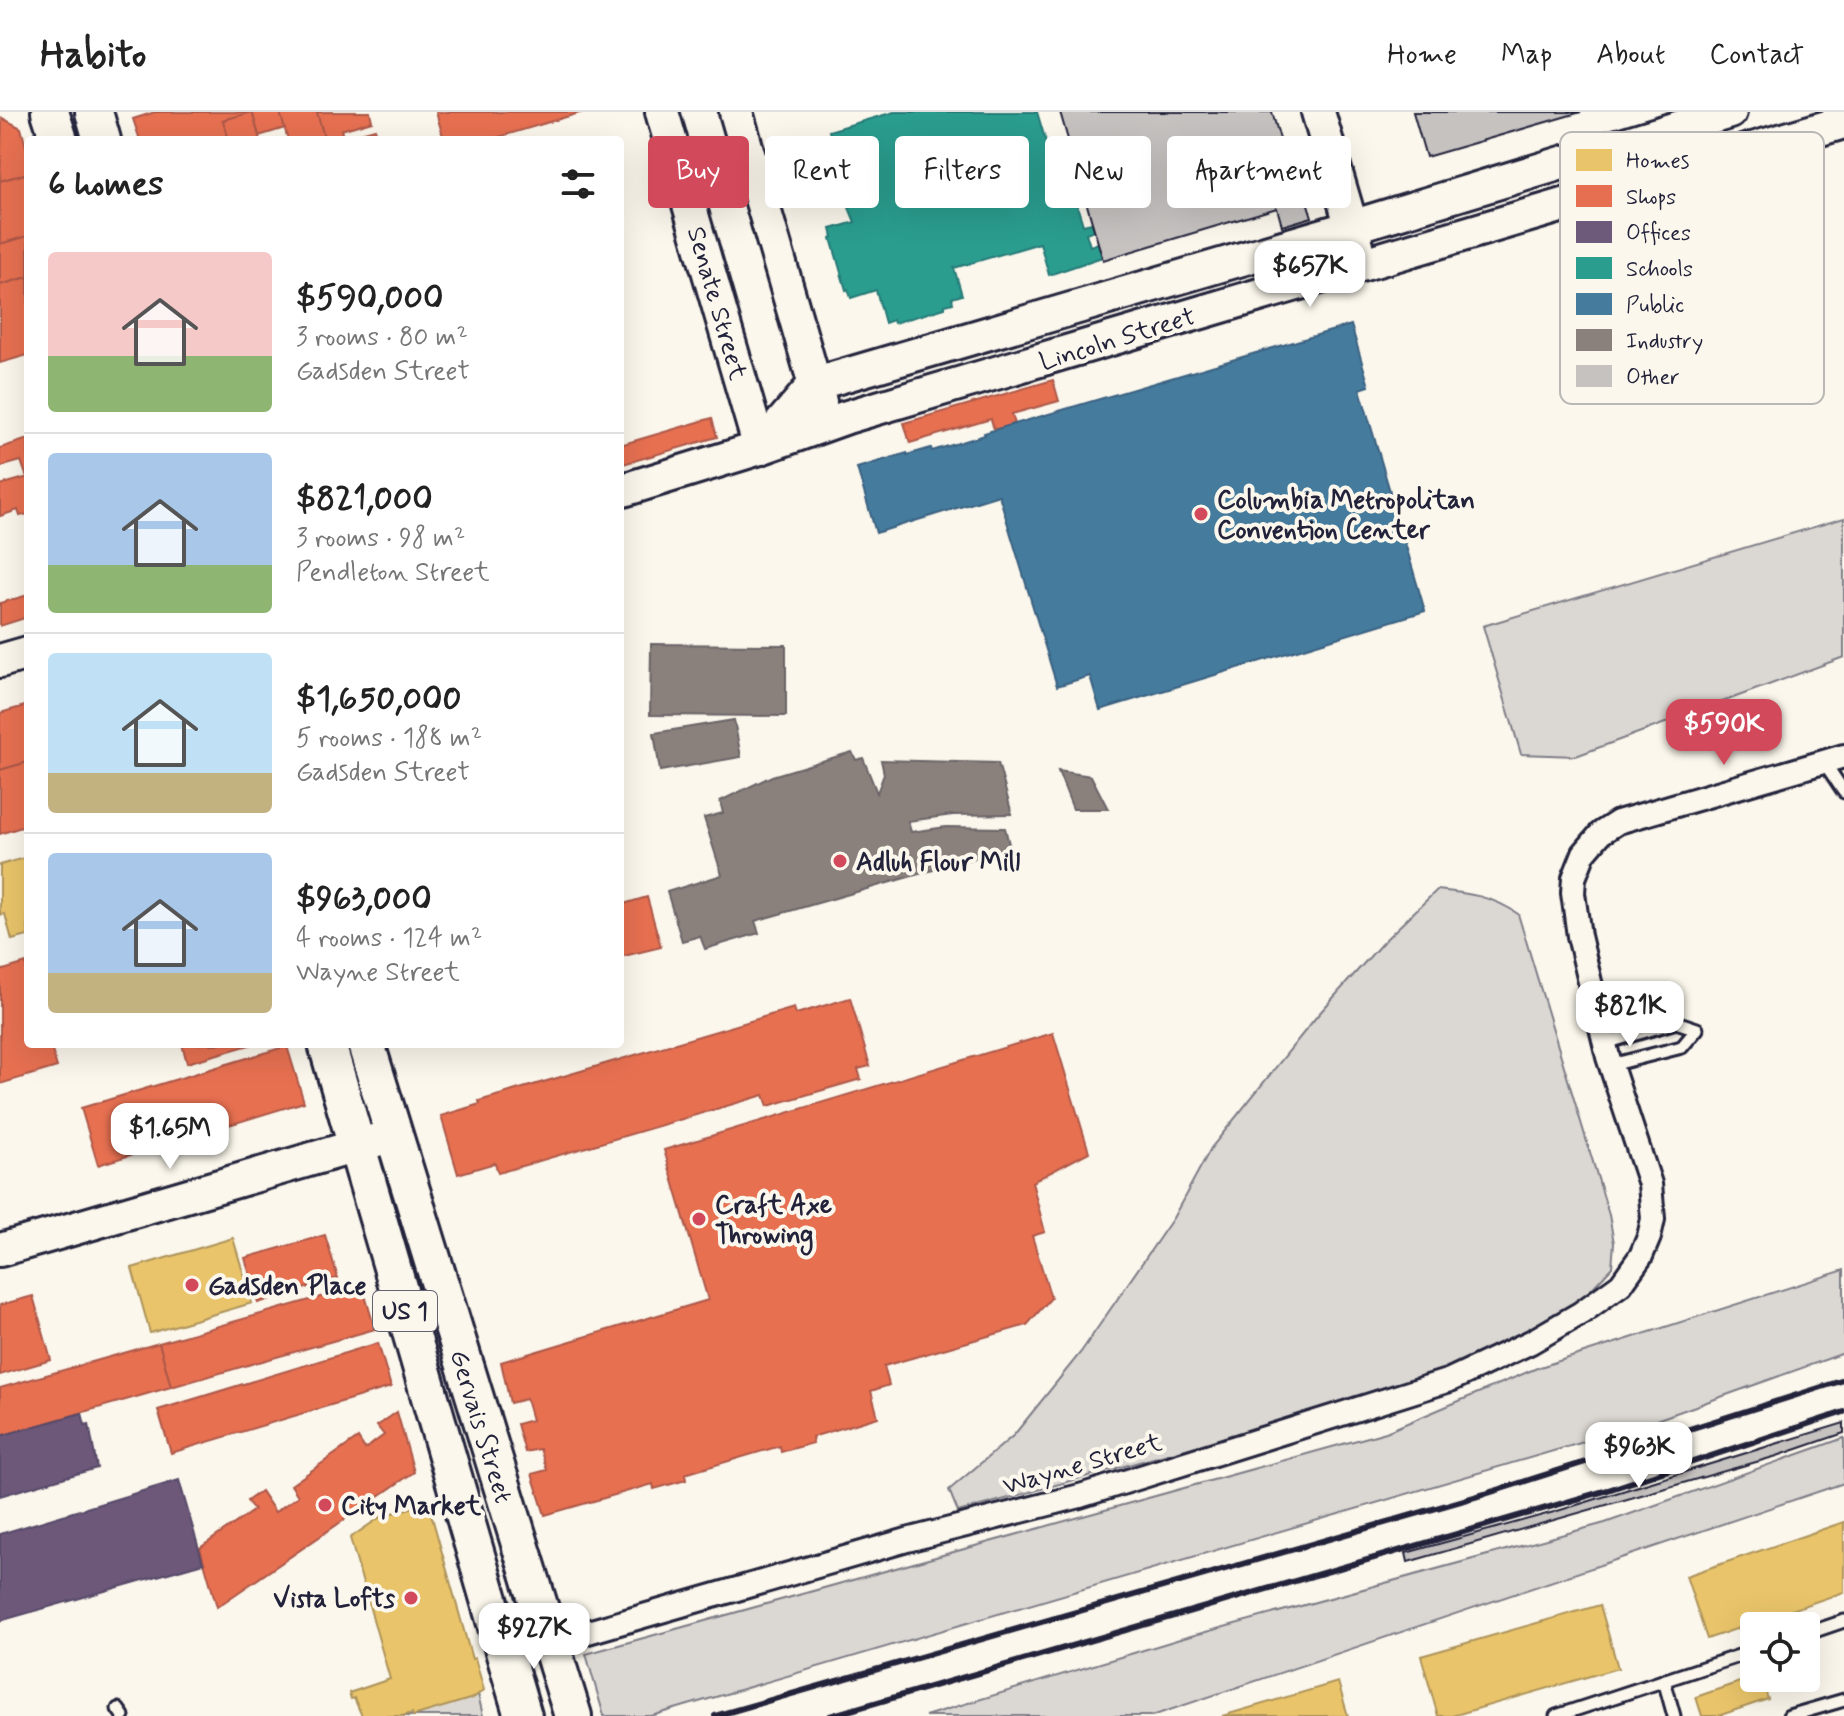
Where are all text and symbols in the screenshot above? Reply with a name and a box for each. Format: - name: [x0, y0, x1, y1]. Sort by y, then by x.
- text: Habito: [40, 31, 146, 80]
- text: Home: [1387, 37, 1457, 74]
- text: Map: [1501, 37, 1552, 74]
- text: About: [1596, 37, 1665, 74]
- text: Contact: [1709, 37, 1804, 74]
- legend: [1560, 132, 1824, 404]
- chip: Buy: [648, 136, 749, 208]
- chip: Rent: [765, 136, 879, 208]
- chip: Filters: [895, 136, 1029, 208]
- chip: New: [1045, 136, 1151, 208]
- chip: Apartment: [1167, 136, 1351, 208]
- text: Homes: [1626, 148, 1690, 176]
- text: 6 homes: [48, 162, 163, 207]
- icon: filters: [556, 162, 600, 206]
- text: Shops: [1626, 184, 1676, 212]
- text: Offices: [1626, 220, 1691, 248]
- street label: Senate Street: [678, 223, 754, 384]
- pin: $657K: [1254, 241, 1366, 309]
- text: $657K: [1272, 250, 1348, 284]
- text: Schools: [1626, 256, 1693, 284]
- text: $590,000: [296, 276, 443, 321]
- icon: home: [112, 284, 208, 380]
- text: Public: [1626, 292, 1684, 320]
- street label: Lincoln Street: [1036, 300, 1200, 380]
- text: 3 rooms · 80 m²: [296, 321, 468, 355]
- text: Industry: [1626, 328, 1703, 356]
- text: Gadsden Street: [296, 355, 470, 389]
- text: Other: [1626, 364, 1679, 392]
- text: $821,000: [296, 477, 433, 522]
- place label: Columbia Metropolitan Convention Center: [1217, 484, 1475, 548]
- icon: home: [112, 485, 208, 581]
- marker: Columbia Metropolitan Convention Center: [1192, 505, 1210, 523]
- text: 3 rooms · 98 m²: [296, 522, 465, 556]
- text: Pendleton Street: [296, 556, 490, 590]
- text: $1,650,000: [296, 677, 462, 722]
- icon: home: [112, 685, 208, 781]
- pin: $590K: [1668, 699, 1780, 767]
- text: $590K: [1684, 708, 1764, 742]
- text: 5 rooms · 188 m²: [296, 722, 482, 756]
- text: Gadsden Street: [296, 756, 470, 790]
- place label: Adluh Flour Mill: [856, 846, 1020, 880]
- marker: Adluh Flour Mill: [831, 852, 849, 870]
- text: $963,000: [296, 877, 432, 922]
- icon: home: [112, 885, 208, 981]
- text: 4 rooms · 124 m²: [296, 922, 482, 956]
- text: Wayne Street: [296, 956, 460, 990]
- pin: $821K: [1574, 981, 1686, 1049]
- text: $821K: [1594, 990, 1666, 1024]
- pin: $1.65M: [105, 1103, 235, 1171]
- text: $1.65M: [129, 1112, 211, 1146]
- place label: Craft Axe Throwing: [715, 1189, 832, 1256]
- marker: Craft Axe Throwing: [690, 1210, 708, 1228]
- place label: Gadsden Place: [208, 1270, 367, 1304]
- marker: Gadsden Place: [183, 1276, 201, 1294]
- road number: US 1: [373, 1291, 437, 1331]
- street label: Gervais Street: [441, 1346, 520, 1507]
- pin: $963K: [1583, 1422, 1695, 1490]
- street label: Wayne Street: [999, 1426, 1166, 1504]
- text: $963K: [1603, 1431, 1675, 1465]
- place label: City Market: [341, 1490, 482, 1524]
- marker: City Market: [316, 1496, 334, 1514]
- place label: Vista Lofts: [273, 1583, 396, 1617]
- marker: Vista Lofts: [402, 1589, 420, 1607]
- pin: $927K: [478, 1603, 590, 1671]
- text: $927K: [497, 1612, 571, 1646]
- map controls: [1740, 1612, 1820, 1692]
- button: locate: [1740, 1612, 1820, 1692]

